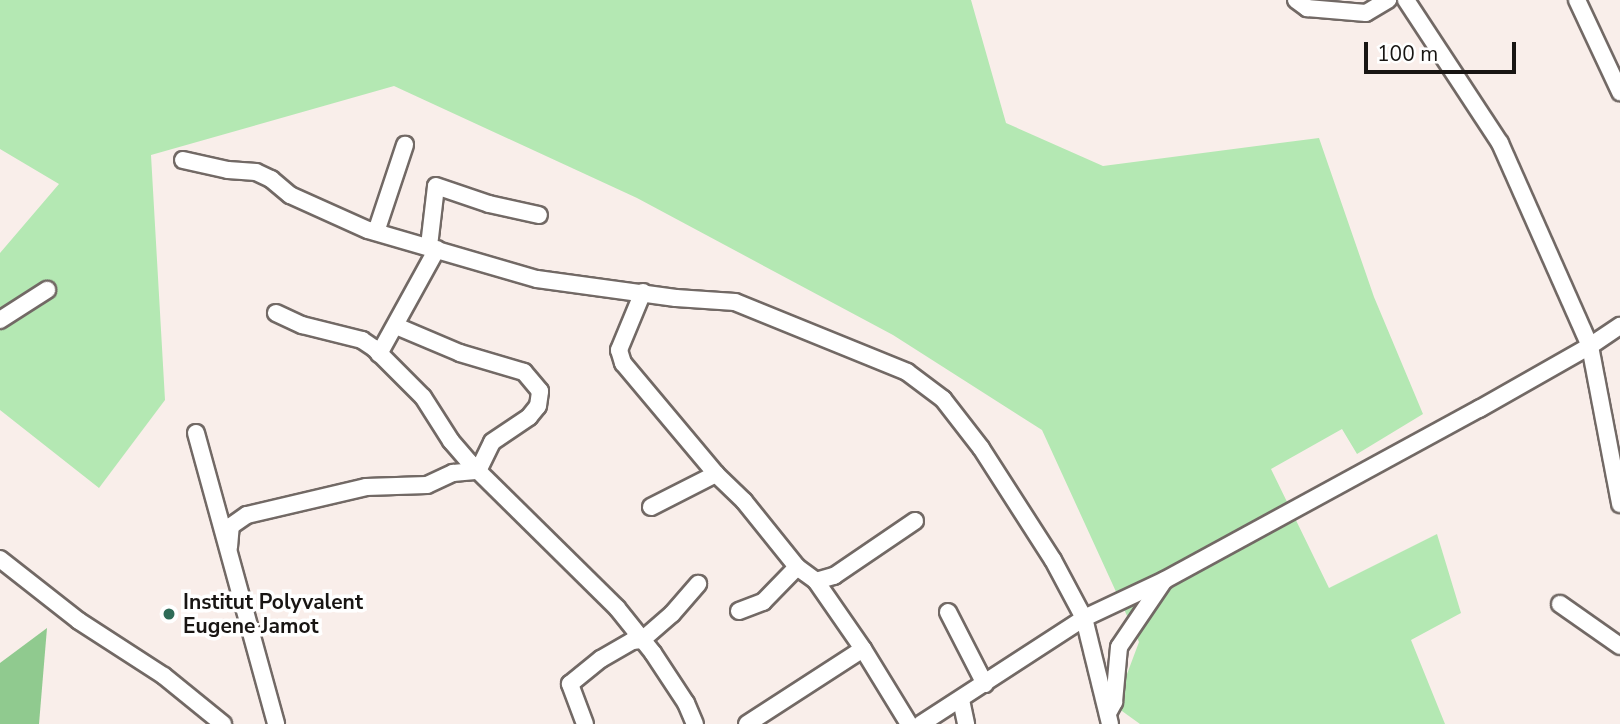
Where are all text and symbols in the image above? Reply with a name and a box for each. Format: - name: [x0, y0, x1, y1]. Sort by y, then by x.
- scale bar: [1368, 28, 1520, 72]
- text: 100 m: [1377, 40, 1438, 68]
- place label: Institut Polyvalent Eugene Jamot: [183, 589, 363, 639]
- marker: Institut Polyvalent Eugene Jamot: [161, 606, 177, 622]

